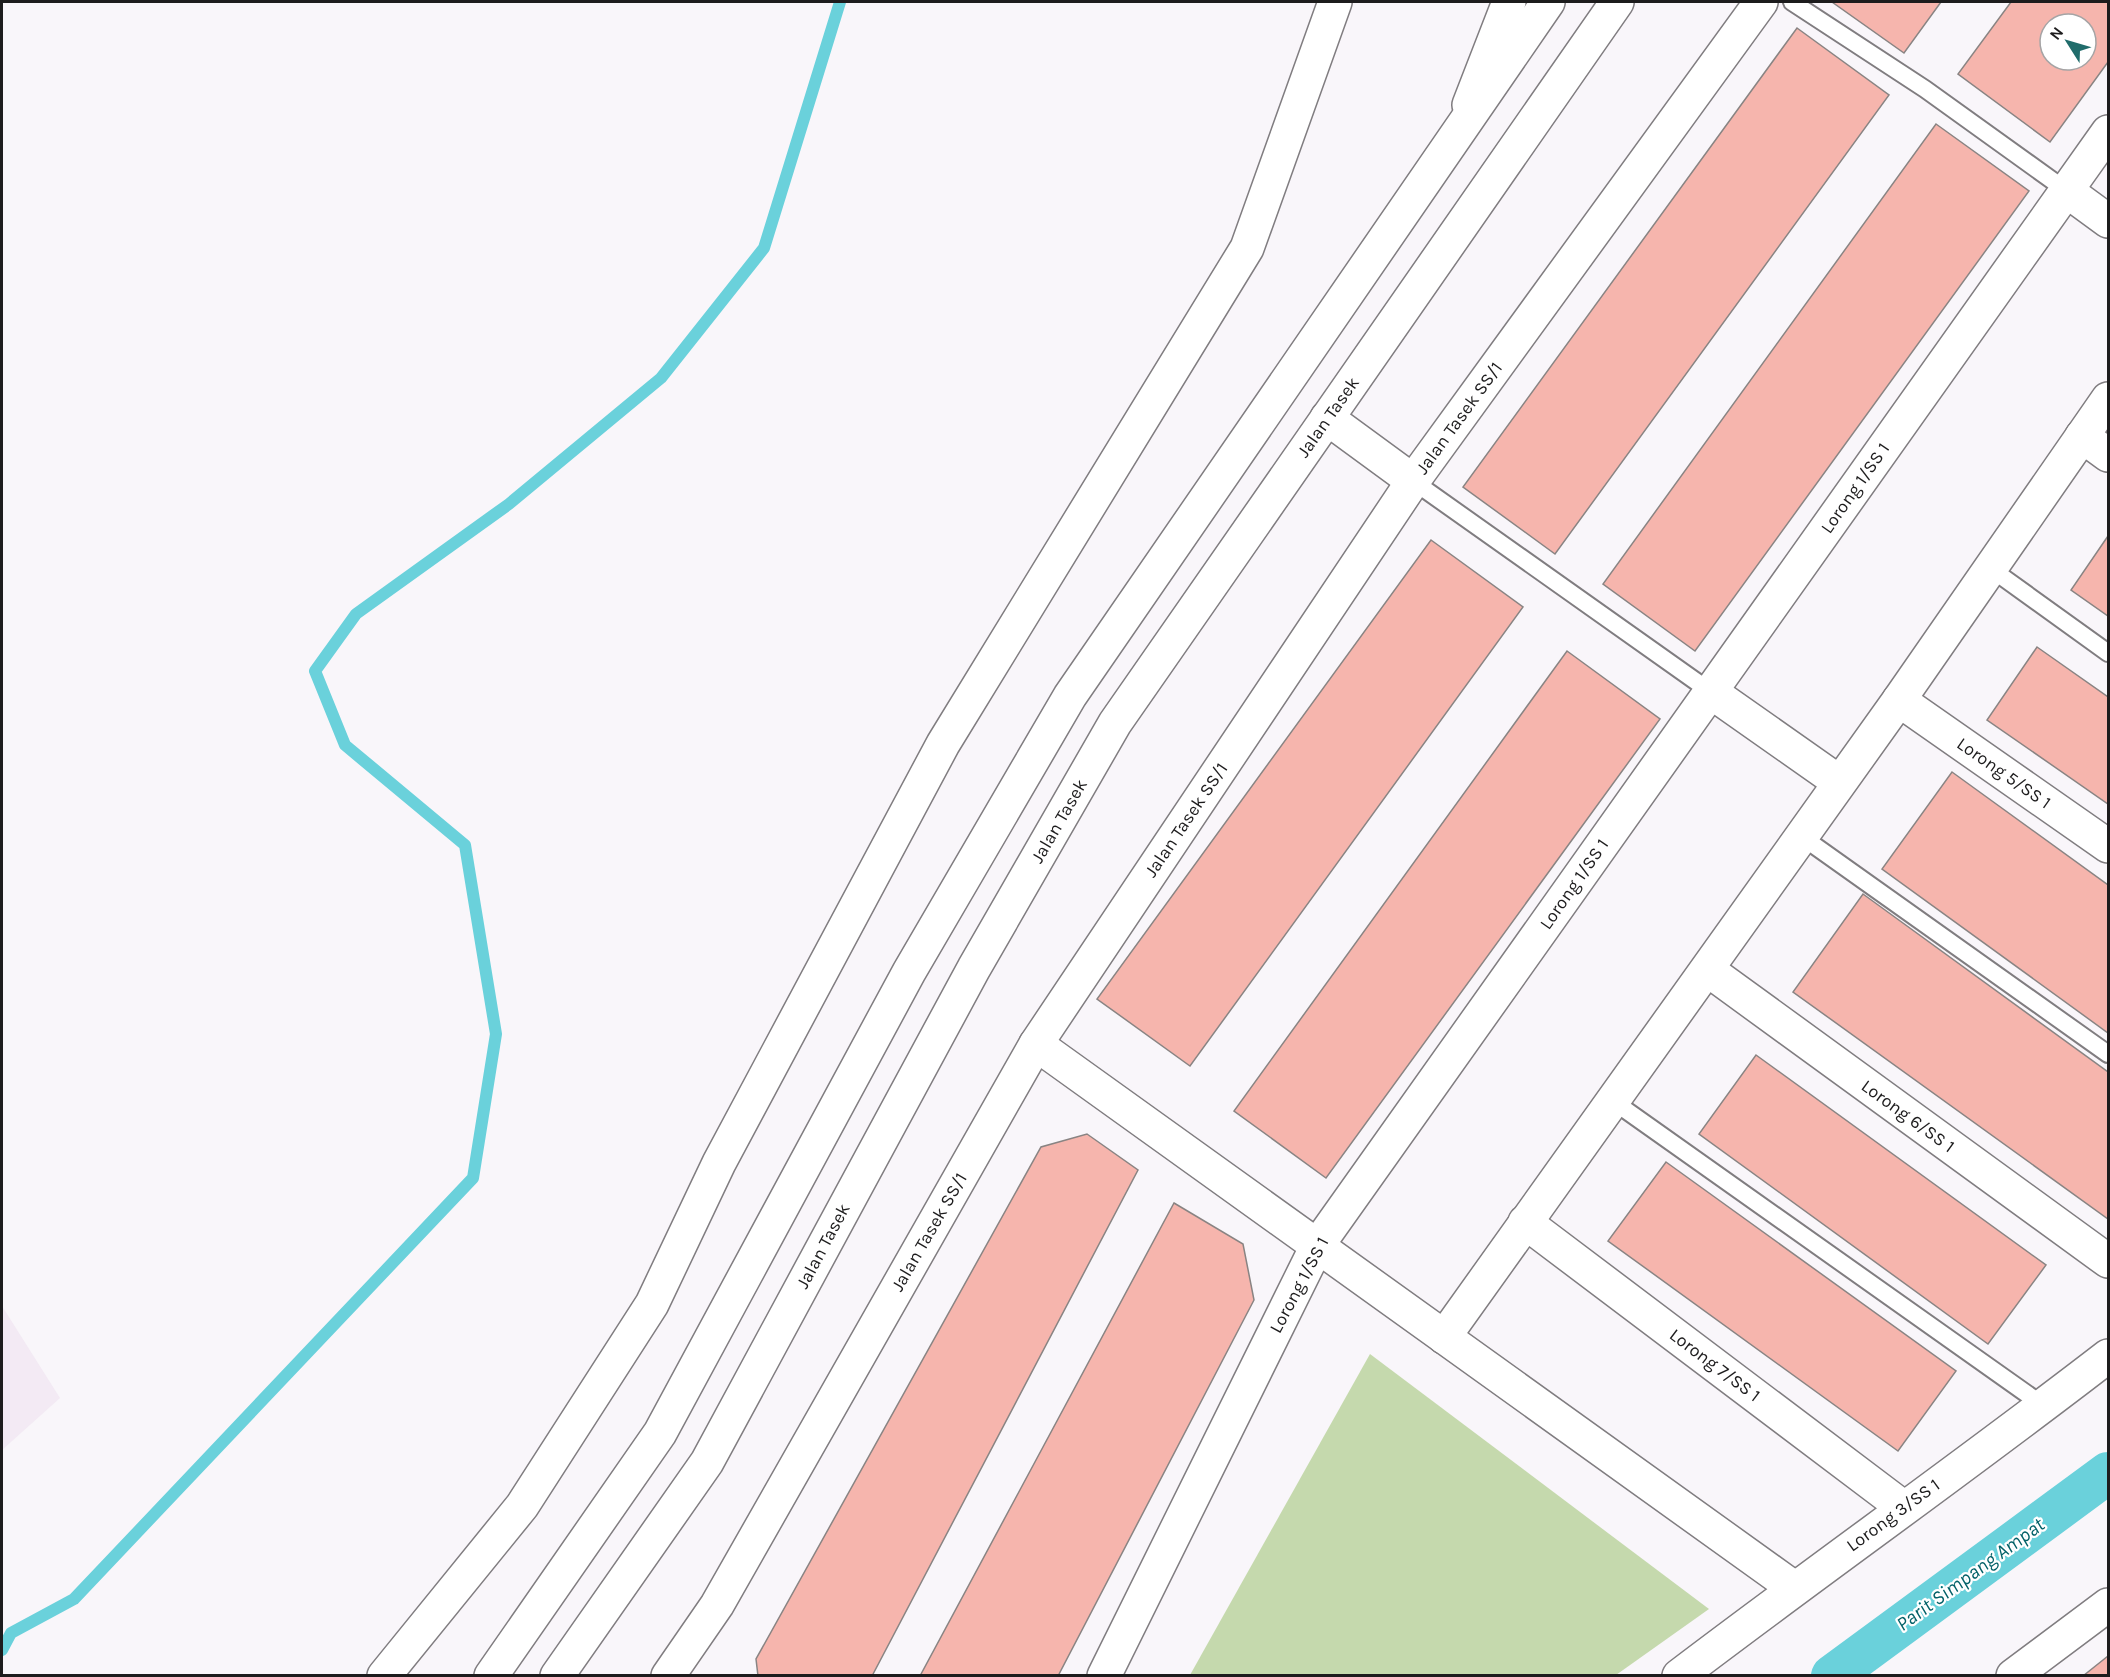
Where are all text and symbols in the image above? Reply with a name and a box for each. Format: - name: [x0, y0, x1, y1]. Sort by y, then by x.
- north arrow: [2038, 12, 2098, 72]
- text: N: [2045, 23, 2067, 44]
- street label: Jalan Tasek SS/1: [1411, 358, 1507, 478]
- street label: Jalan Tasek: [1292, 372, 1364, 462]
- street label: Lorong 1/SS 1: [1816, 438, 1894, 538]
- street label: Lorong 5/SS 1: [1953, 732, 2055, 814]
- street label: Jalan Tasek SS/1: [1140, 759, 1232, 881]
- street label: Jalan Tasek: [1026, 775, 1092, 867]
- street label: Lorong 1/SS 1: [1535, 834, 1613, 934]
- street label: Lorong 6/SS 1: [1857, 1075, 1959, 1157]
- street label: Jalan Tasek SS/1: [886, 1169, 972, 1295]
- street label: Jalan Tasek: [791, 1200, 855, 1292]
- street label: Lorong 1/SS 1: [1264, 1233, 1334, 1337]
- street label: Lorong 7/SS 1: [1665, 1324, 1765, 1406]
- street label: Lorong 3/SS 1: [1842, 1474, 1944, 1556]
- water label: Parit Simpang Ampat: [1892, 1513, 2049, 1636]

